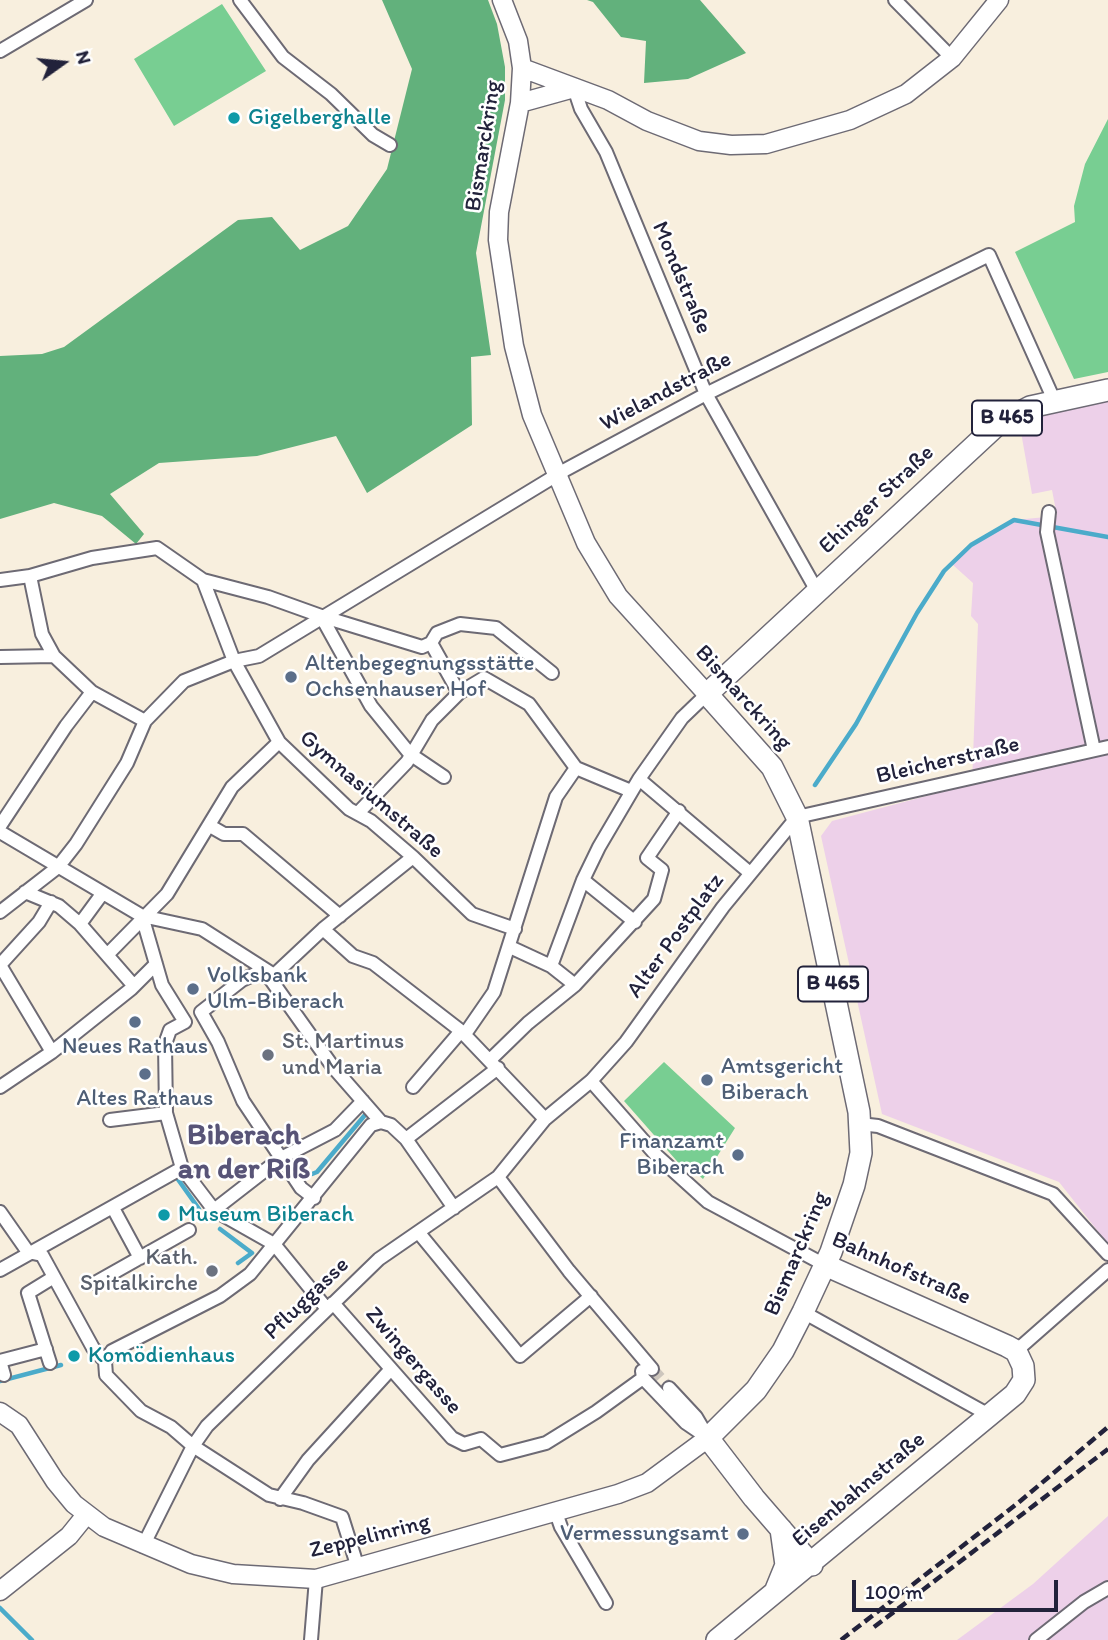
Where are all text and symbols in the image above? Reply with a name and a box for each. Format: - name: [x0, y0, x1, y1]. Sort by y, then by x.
- north arrow: [28, 28, 98, 98]
- text: N: [71, 48, 97, 67]
- street label: Bismarckring: [460, 79, 508, 213]
- place label: Gigelberghalle: [248, 104, 391, 132]
- marker: Gigelberghalle: [226, 110, 242, 126]
- street label: Mondstraße: [645, 218, 717, 338]
- street label: Wielandstraße: [596, 346, 736, 438]
- road number: B 465: [972, 400, 1042, 436]
- street label: Ehinger Straße: [814, 440, 940, 560]
- street label: Bismarckring: [689, 640, 797, 756]
- place label: Altenbegegnungsstätte Ochsenhauser Hof: [305, 650, 535, 704]
- marker: Altenbegegnungsstätte Ochsenhauser Hof: [283, 669, 299, 685]
- street label: Gymnasiumstraße: [293, 725, 449, 865]
- street label: Bleicherstraße: [874, 731, 1022, 791]
- street label: Alter Postplatz: [622, 868, 730, 1004]
- place label: Volksbank Ulm-Biberach: [207, 962, 344, 1016]
- road number: B 465: [798, 967, 868, 1002]
- marker: Volksbank Ulm-Biberach: [185, 981, 201, 997]
- marker: Neues Rathaus: [127, 1014, 143, 1030]
- place label: St. Martinus und Maria: [282, 1028, 404, 1082]
- place label: Neues Rathaus: [62, 1033, 208, 1061]
- marker: St. Martinus und Maria: [260, 1047, 276, 1063]
- place label: Amtsgericht Biberach: [721, 1053, 843, 1107]
- marker: Altes Rathaus: [137, 1066, 153, 1082]
- marker: Amtsgericht Biberach: [699, 1072, 715, 1088]
- place label: Altes Rathaus: [77, 1085, 213, 1113]
- district label: Biberach an der Riß: [178, 1118, 310, 1188]
- place label: Finanzamt Biberach: [619, 1128, 724, 1182]
- marker: Finanzamt Biberach: [730, 1147, 746, 1163]
- street label: Bismarckring: [758, 1188, 836, 1320]
- place label: Museum Biberach: [178, 1201, 354, 1229]
- marker: Museum Biberach: [156, 1207, 172, 1223]
- street label: Bahnhofstraße: [827, 1226, 975, 1312]
- place label: Kath. Spitalkirche: [80, 1244, 198, 1298]
- street label: Pfluggasse: [259, 1252, 355, 1346]
- marker: Kath. Spitalkirche: [204, 1263, 220, 1279]
- street label: Zwingergasse: [359, 1301, 467, 1421]
- place label: Komödienhaus: [88, 1342, 235, 1370]
- marker: Komödienhaus: [66, 1348, 82, 1364]
- street label: Eisenbahnstraße: [787, 1426, 931, 1554]
- street label: Zeppelinring: [307, 1509, 433, 1565]
- place label: Vermessungsamt: [560, 1520, 729, 1548]
- marker: Vermessungsamt: [735, 1526, 751, 1542]
- scale bar: [856, 1566, 1062, 1610]
- text: 100 m: [865, 1579, 923, 1604]

